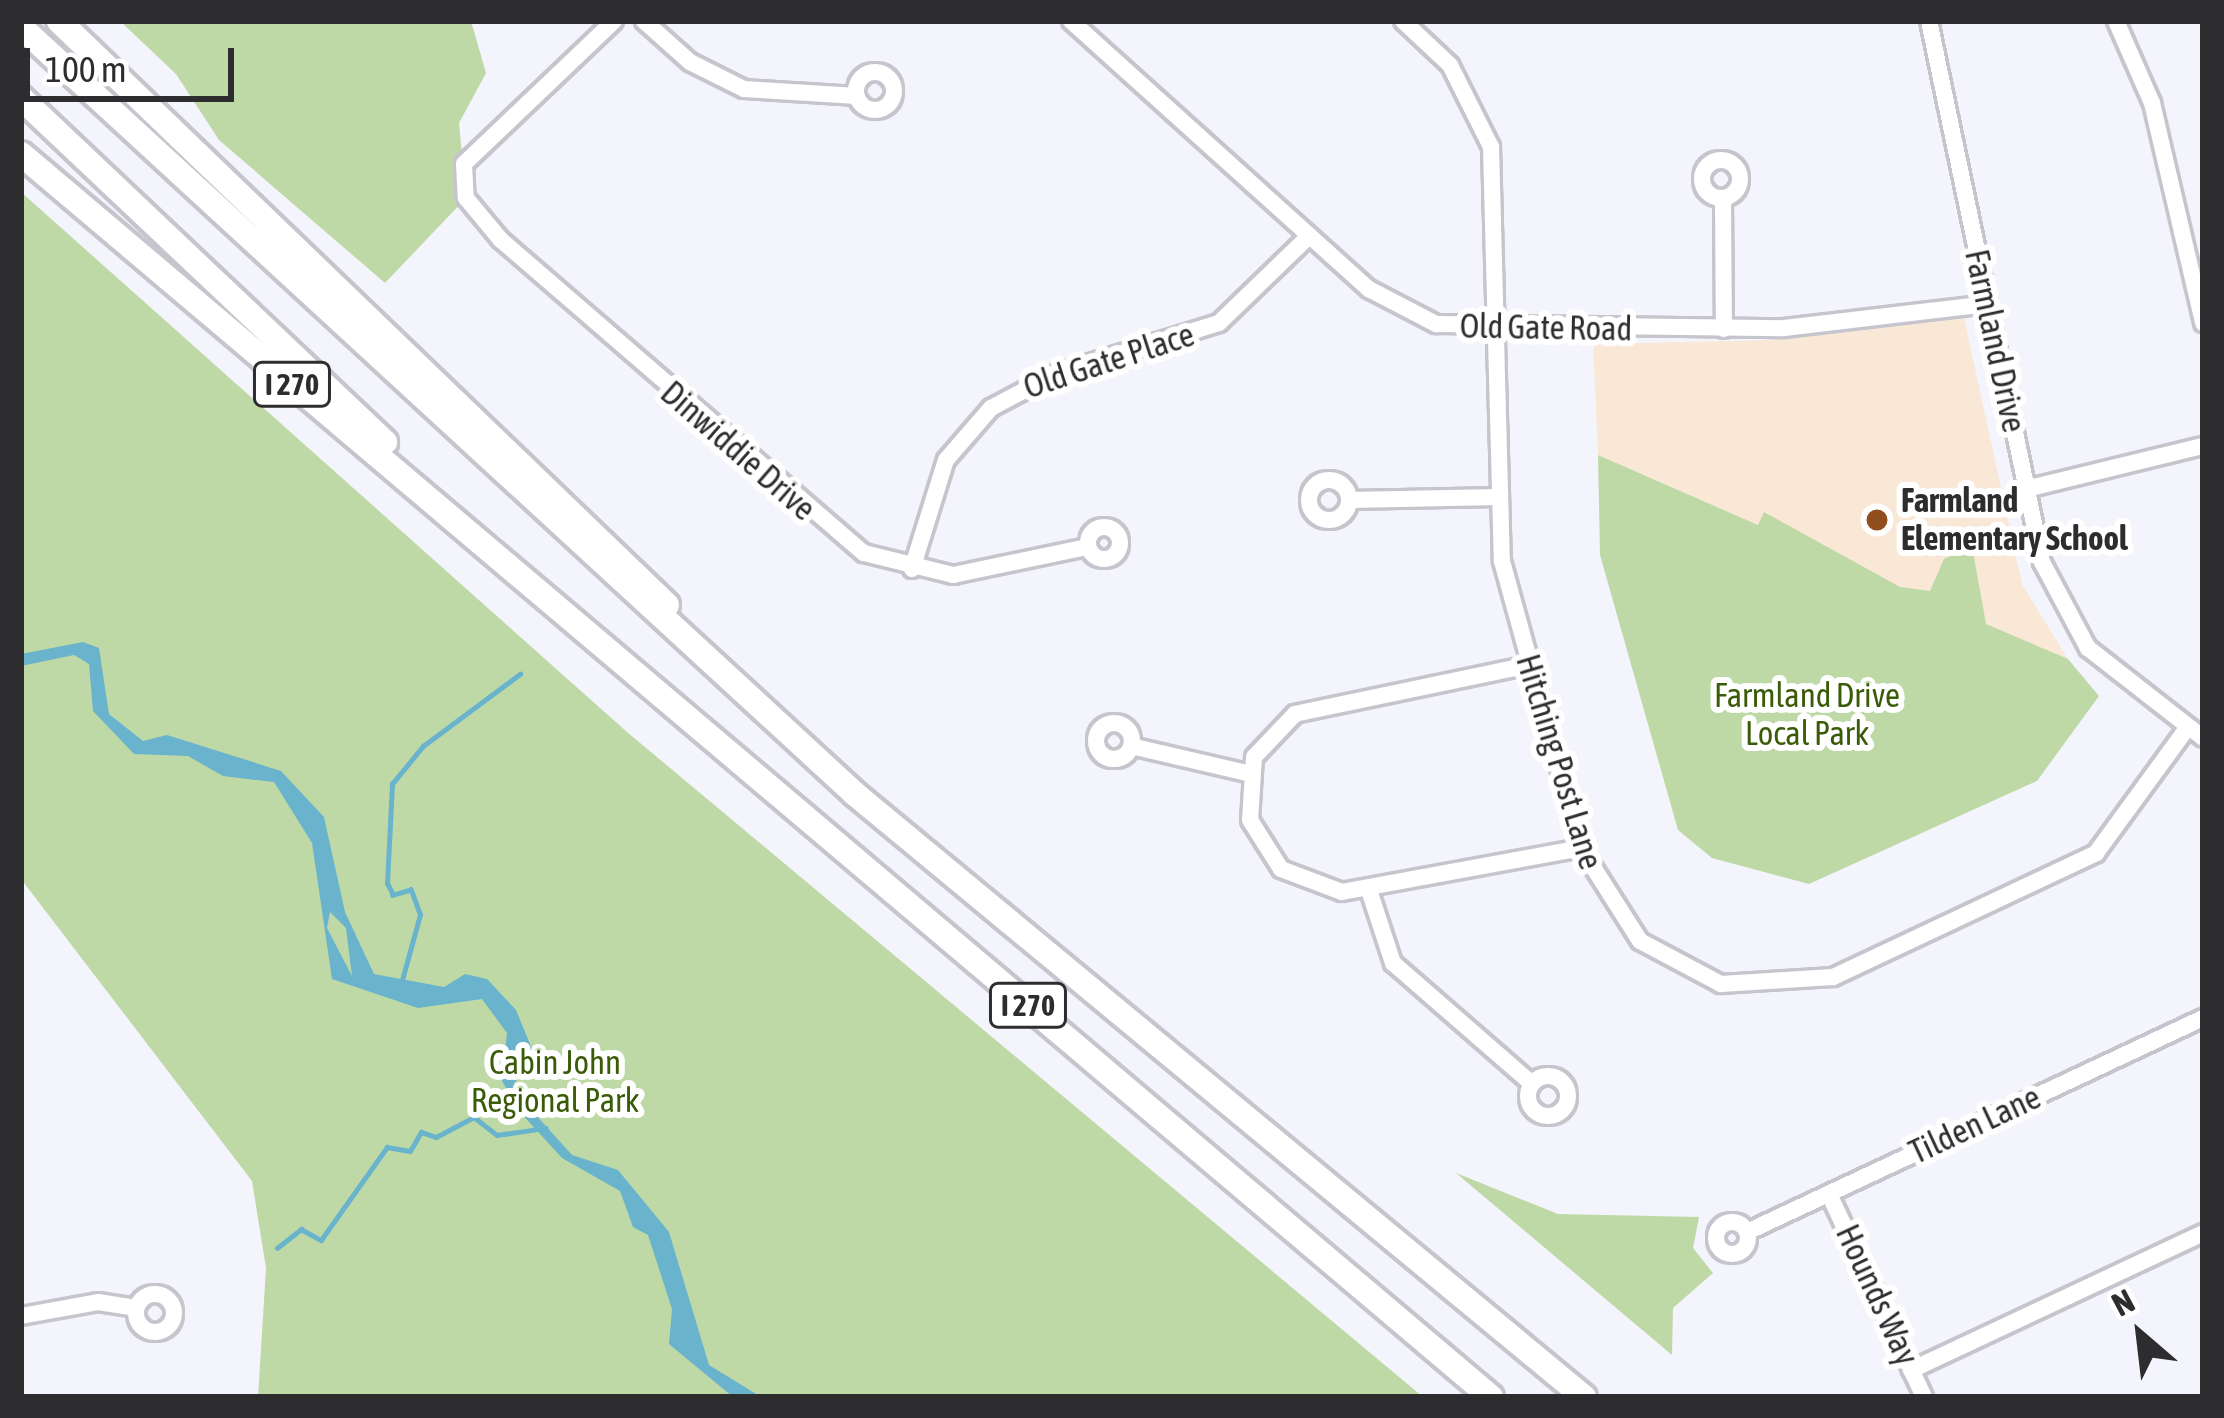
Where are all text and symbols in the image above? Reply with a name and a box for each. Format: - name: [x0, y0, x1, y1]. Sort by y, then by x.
- scale bar: [30, 24, 240, 98]
- text: 100 m: [45, 48, 127, 90]
- street label: Farmland Drive: [1956, 246, 2034, 436]
- street label: Old Gate Road: [1459, 307, 1633, 349]
- street label: Old Gate Place: [1019, 315, 1199, 407]
- road number: I 270: [250, 360, 334, 408]
- street label: Dinwiddie Drive: [653, 373, 823, 529]
- place label: Farmland Elementary School: [1901, 481, 2128, 559]
- marker: Farmland Elementary School: [1864, 507, 1890, 533]
- street label: Hitching Post Lane: [1508, 650, 1610, 874]
- park label: Farmland Drive Local Park: [1714, 676, 1900, 754]
- road number: I 270: [986, 981, 1070, 1029]
- park label: Cabin John Regional Park: [471, 1043, 639, 1121]
- street label: Tilden Lane: [1903, 1077, 2047, 1173]
- street label: Hounds Way: [1827, 1219, 1927, 1371]
- north arrow: [2080, 1274, 2200, 1394]
- text: N: [2106, 1281, 2141, 1324]

